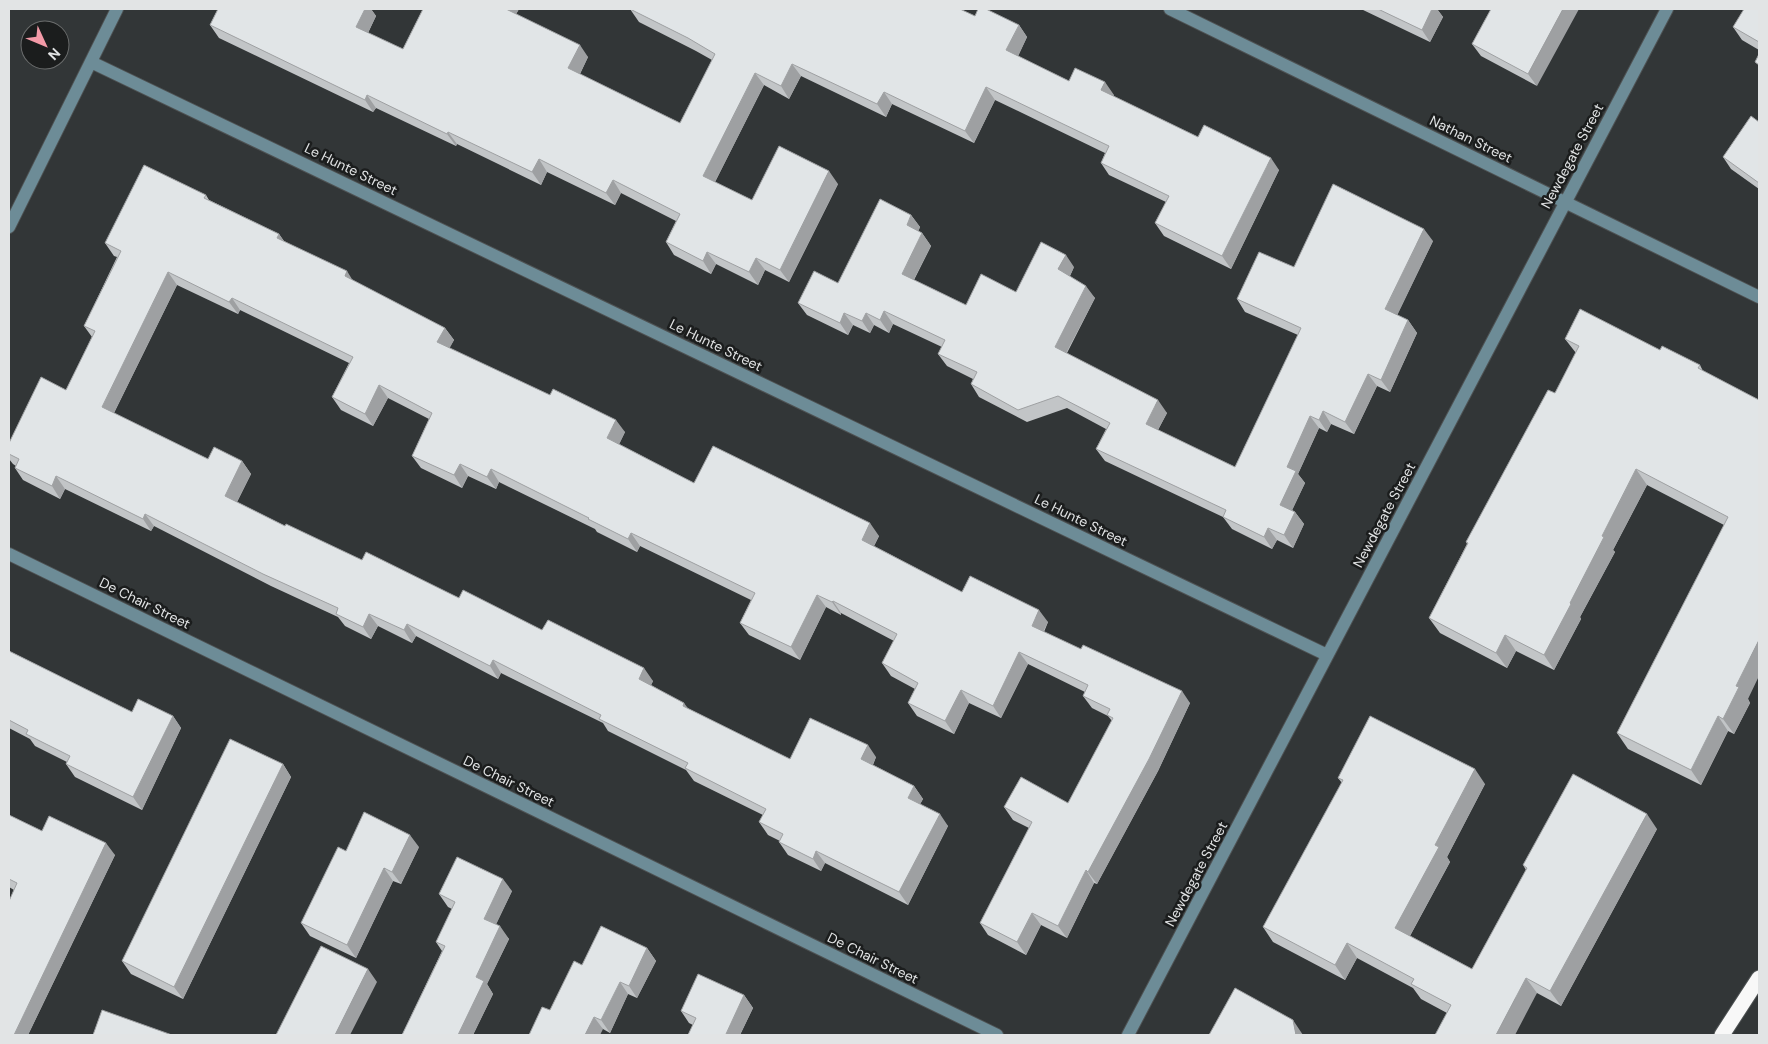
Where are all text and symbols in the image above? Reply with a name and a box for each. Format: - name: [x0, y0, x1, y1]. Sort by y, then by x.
- north arrow: [20, 20, 70, 70]
- text: N: [44, 44, 64, 64]
- street label: Newdegate Street: [1537, 100, 1607, 212]
- street label: Nathan Street: [1427, 111, 1515, 167]
- street label: Le Hunte Street: [302, 139, 400, 199]
- street label: Le Hunte Street: [667, 315, 765, 375]
- street label: Newdegate Street: [1349, 459, 1419, 571]
- street label: Le Hunte Street: [1032, 490, 1130, 550]
- street label: De Chair Street: [97, 573, 193, 633]
- street label: De Chair Street: [461, 751, 557, 811]
- street label: Newdegate Street: [1161, 818, 1231, 930]
- street label: De Chair Street: [825, 928, 921, 988]

